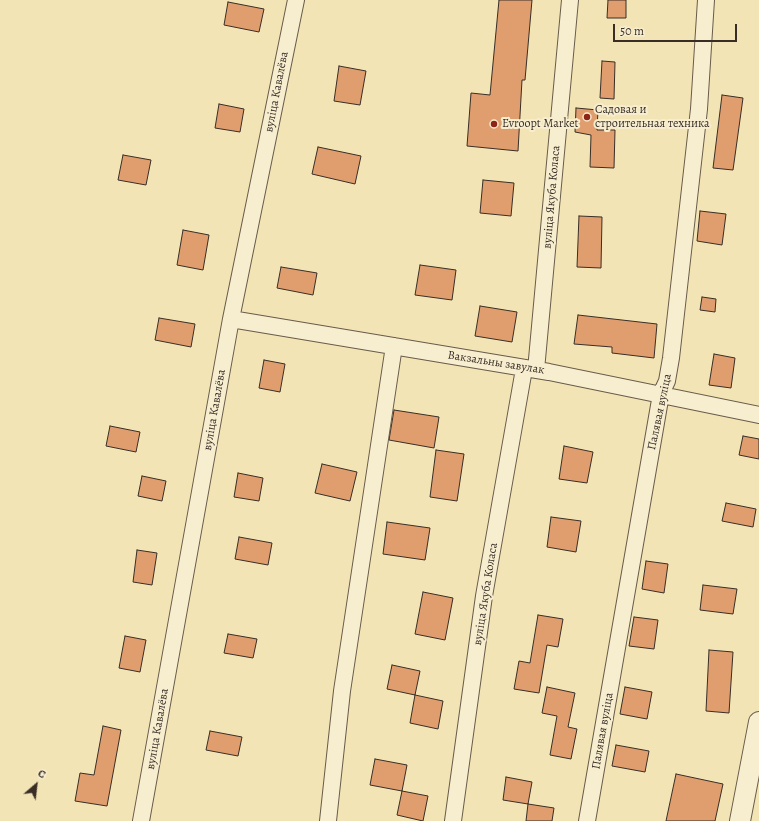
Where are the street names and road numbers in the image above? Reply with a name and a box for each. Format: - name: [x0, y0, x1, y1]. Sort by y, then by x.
- street label: вуліца Кавалёва: [262, 50, 292, 134]
- street label: вуліца Якуба Коласа: [540, 145, 564, 249]
- street label: Вакзальны завулак: [447, 348, 545, 378]
- street label: вуліца Кавалёва: [201, 368, 229, 452]
- street label: Палявая вуліца: [645, 373, 675, 451]
- street label: вуліца Якуба Коласа: [471, 542, 501, 646]
- street label: вуліца Кавалёва: [144, 687, 172, 771]
- street label: Палявая вуліца: [589, 692, 617, 770]

